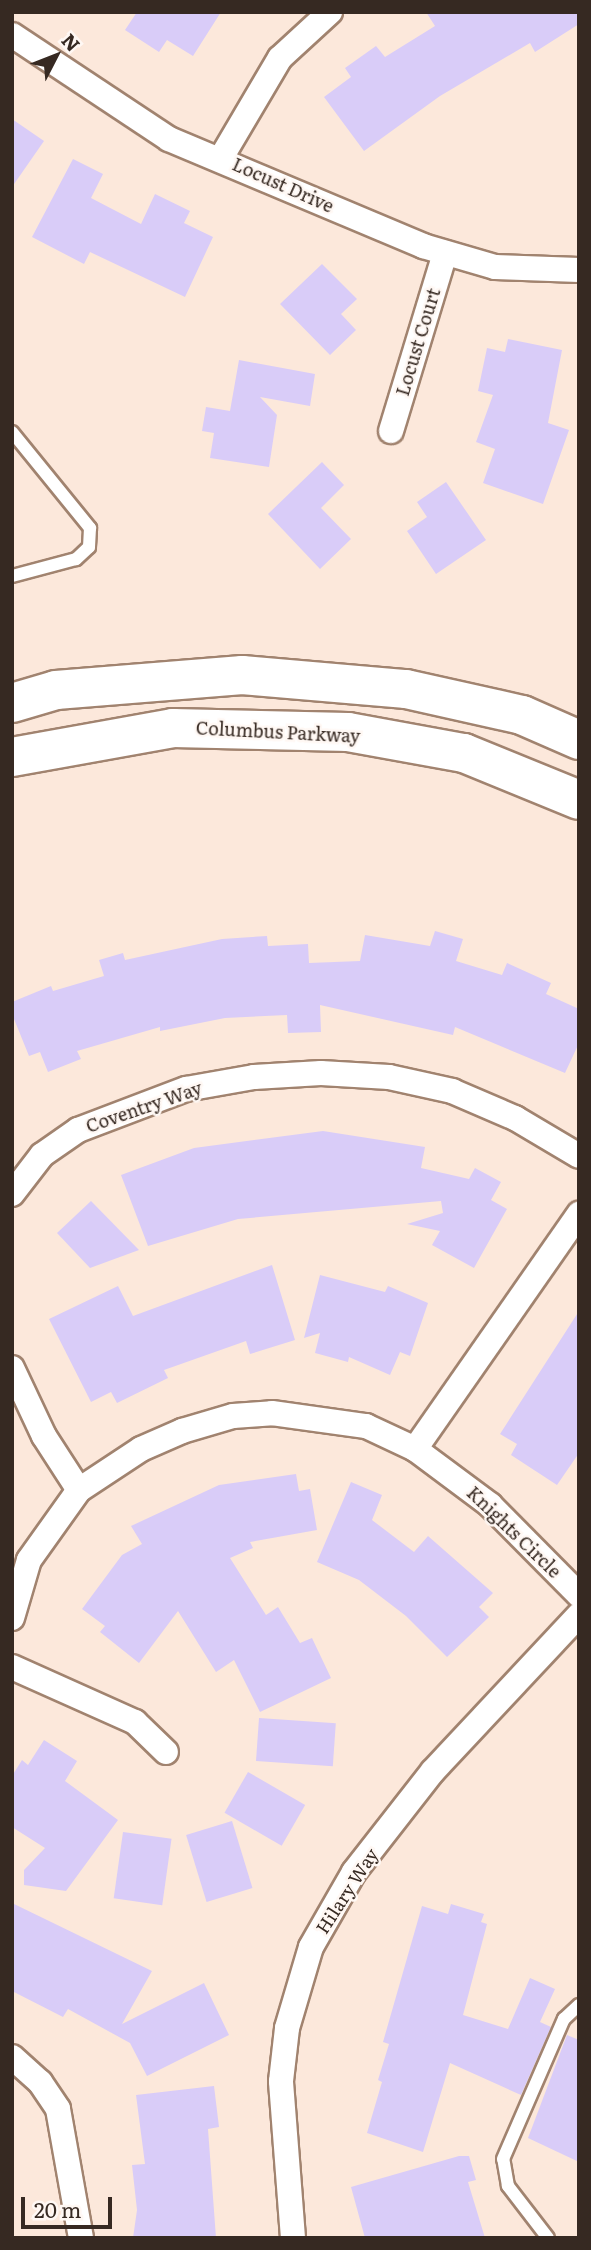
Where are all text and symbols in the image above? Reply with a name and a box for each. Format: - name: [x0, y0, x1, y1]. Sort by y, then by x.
- north arrow: [21, 21, 91, 91]
- text: N: [56, 27, 87, 57]
- street label: Locust Drive: [229, 153, 337, 217]
- street label: Locust Court: [391, 286, 445, 398]
- street label: Columbus Parkway: [195, 717, 361, 747]
- street label: Coventry Way: [83, 1077, 205, 1137]
- street label: Knights Circle: [463, 1482, 565, 1582]
- street label: Hilary Way: [311, 1844, 383, 1938]
- scale bar: [24, 2184, 116, 2228]
- text: 20 m: [34, 2193, 81, 2224]

